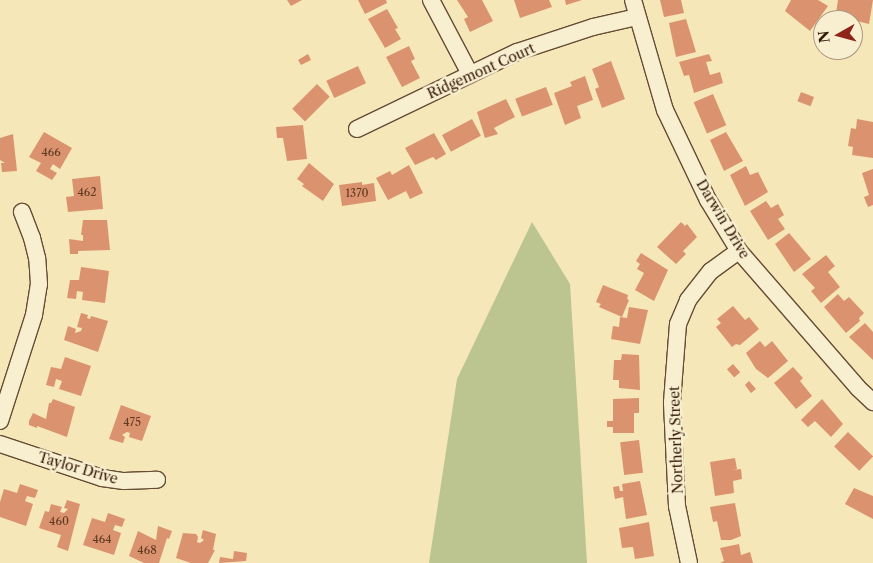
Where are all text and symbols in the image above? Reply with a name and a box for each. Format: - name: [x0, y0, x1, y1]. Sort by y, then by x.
- north arrow: [813, 10, 863, 60]
- text: N: [814, 30, 834, 44]
- street label: Ridgemont Court: [425, 40, 537, 102]
- house number: 466: [41, 145, 61, 159]
- street label: Darwin Drive: [693, 176, 753, 262]
- house number: 462: [77, 185, 97, 199]
- house number: 1370: [345, 186, 369, 200]
- street label: Northerly Street: [666, 386, 686, 494]
- house number: 475: [123, 415, 141, 429]
- street label: Taylor Drive: [36, 449, 120, 487]
- house number: 460: [49, 514, 69, 528]
- house number: 464: [92, 532, 112, 546]
- house number: 468: [137, 543, 157, 557]

